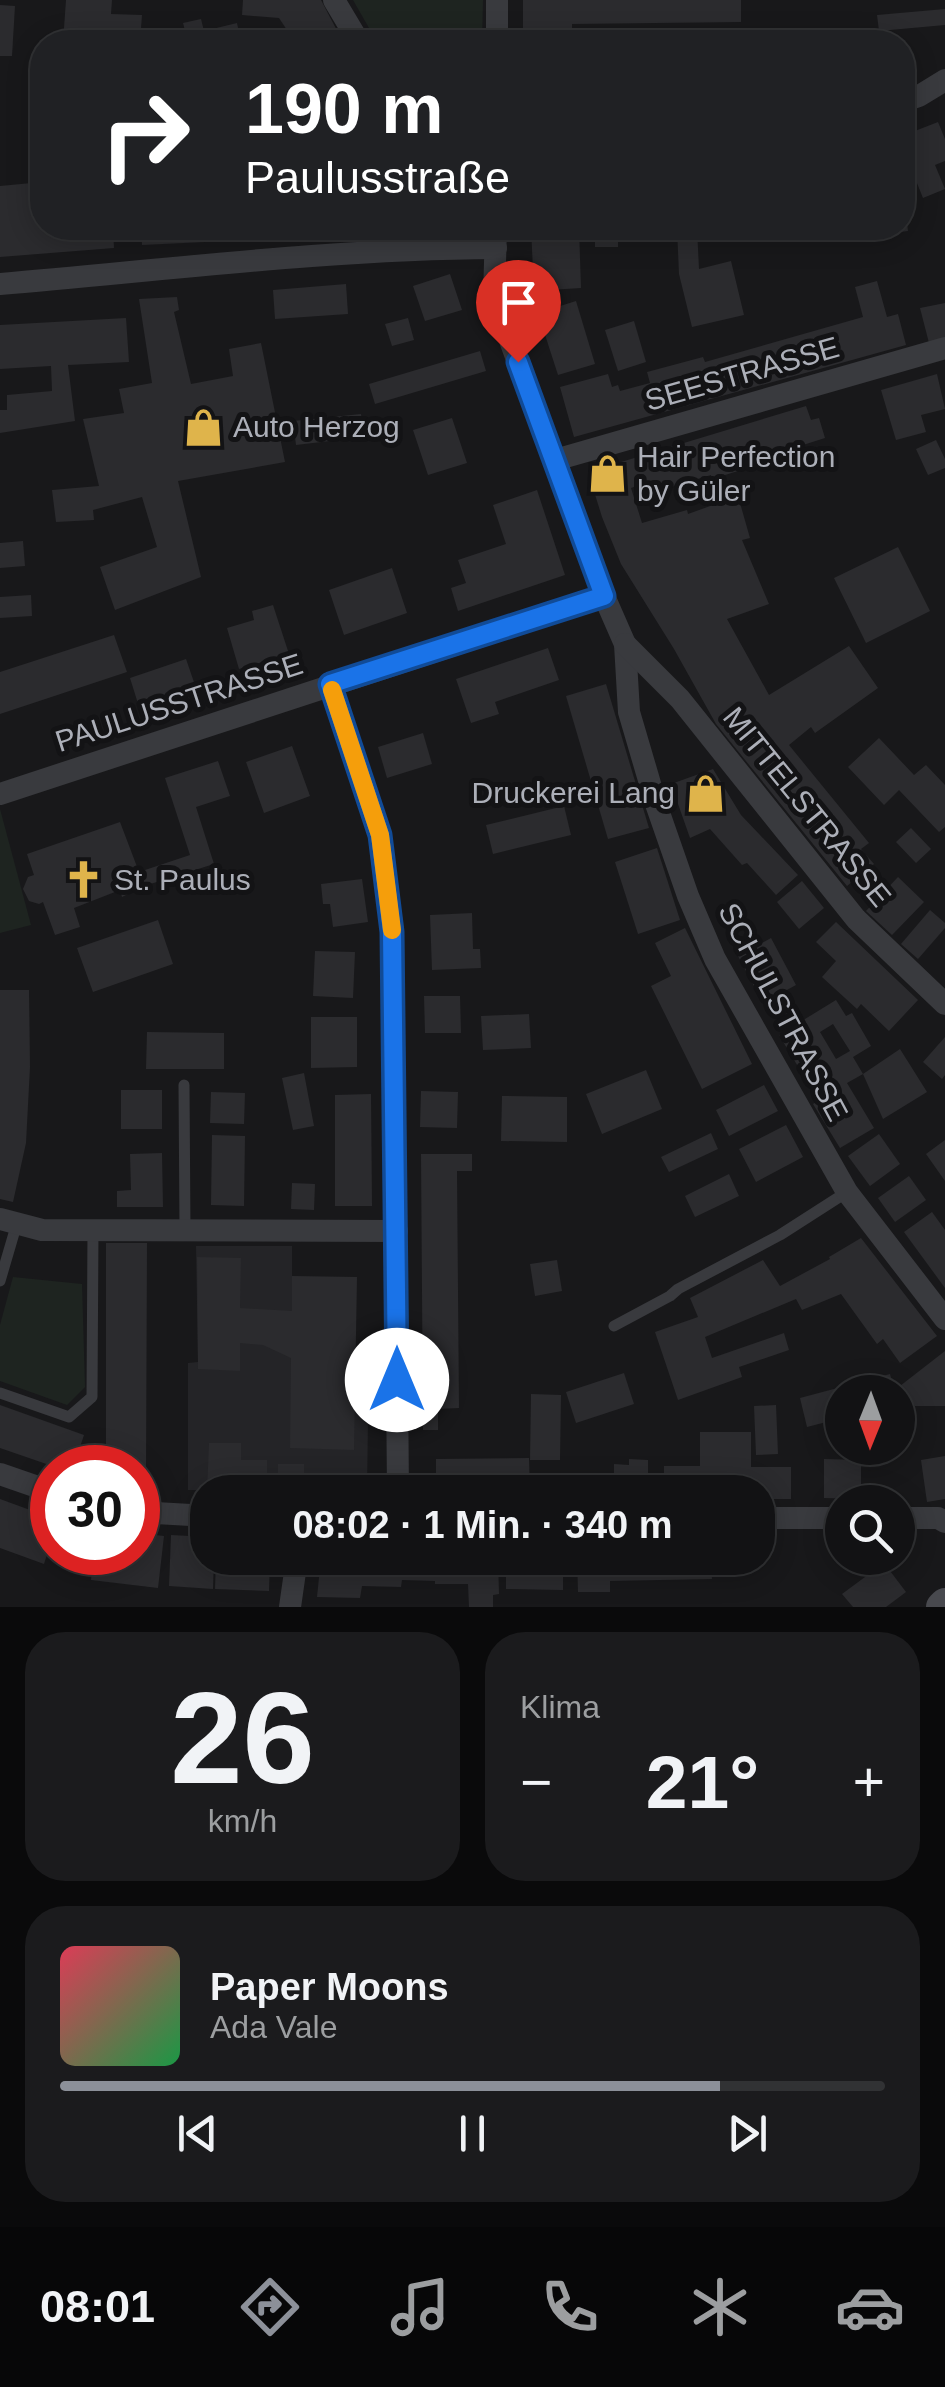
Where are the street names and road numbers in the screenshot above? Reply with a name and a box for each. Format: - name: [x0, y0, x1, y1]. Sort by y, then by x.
- street label: SEESTRASSE: [641, 330, 843, 417]
- street label: PAULUSSTRASSE: [51, 647, 307, 758]
- street label: MITTELSTRASSE: [717, 700, 898, 913]
- street label: SCHULSTRASSE: [712, 897, 855, 1126]

